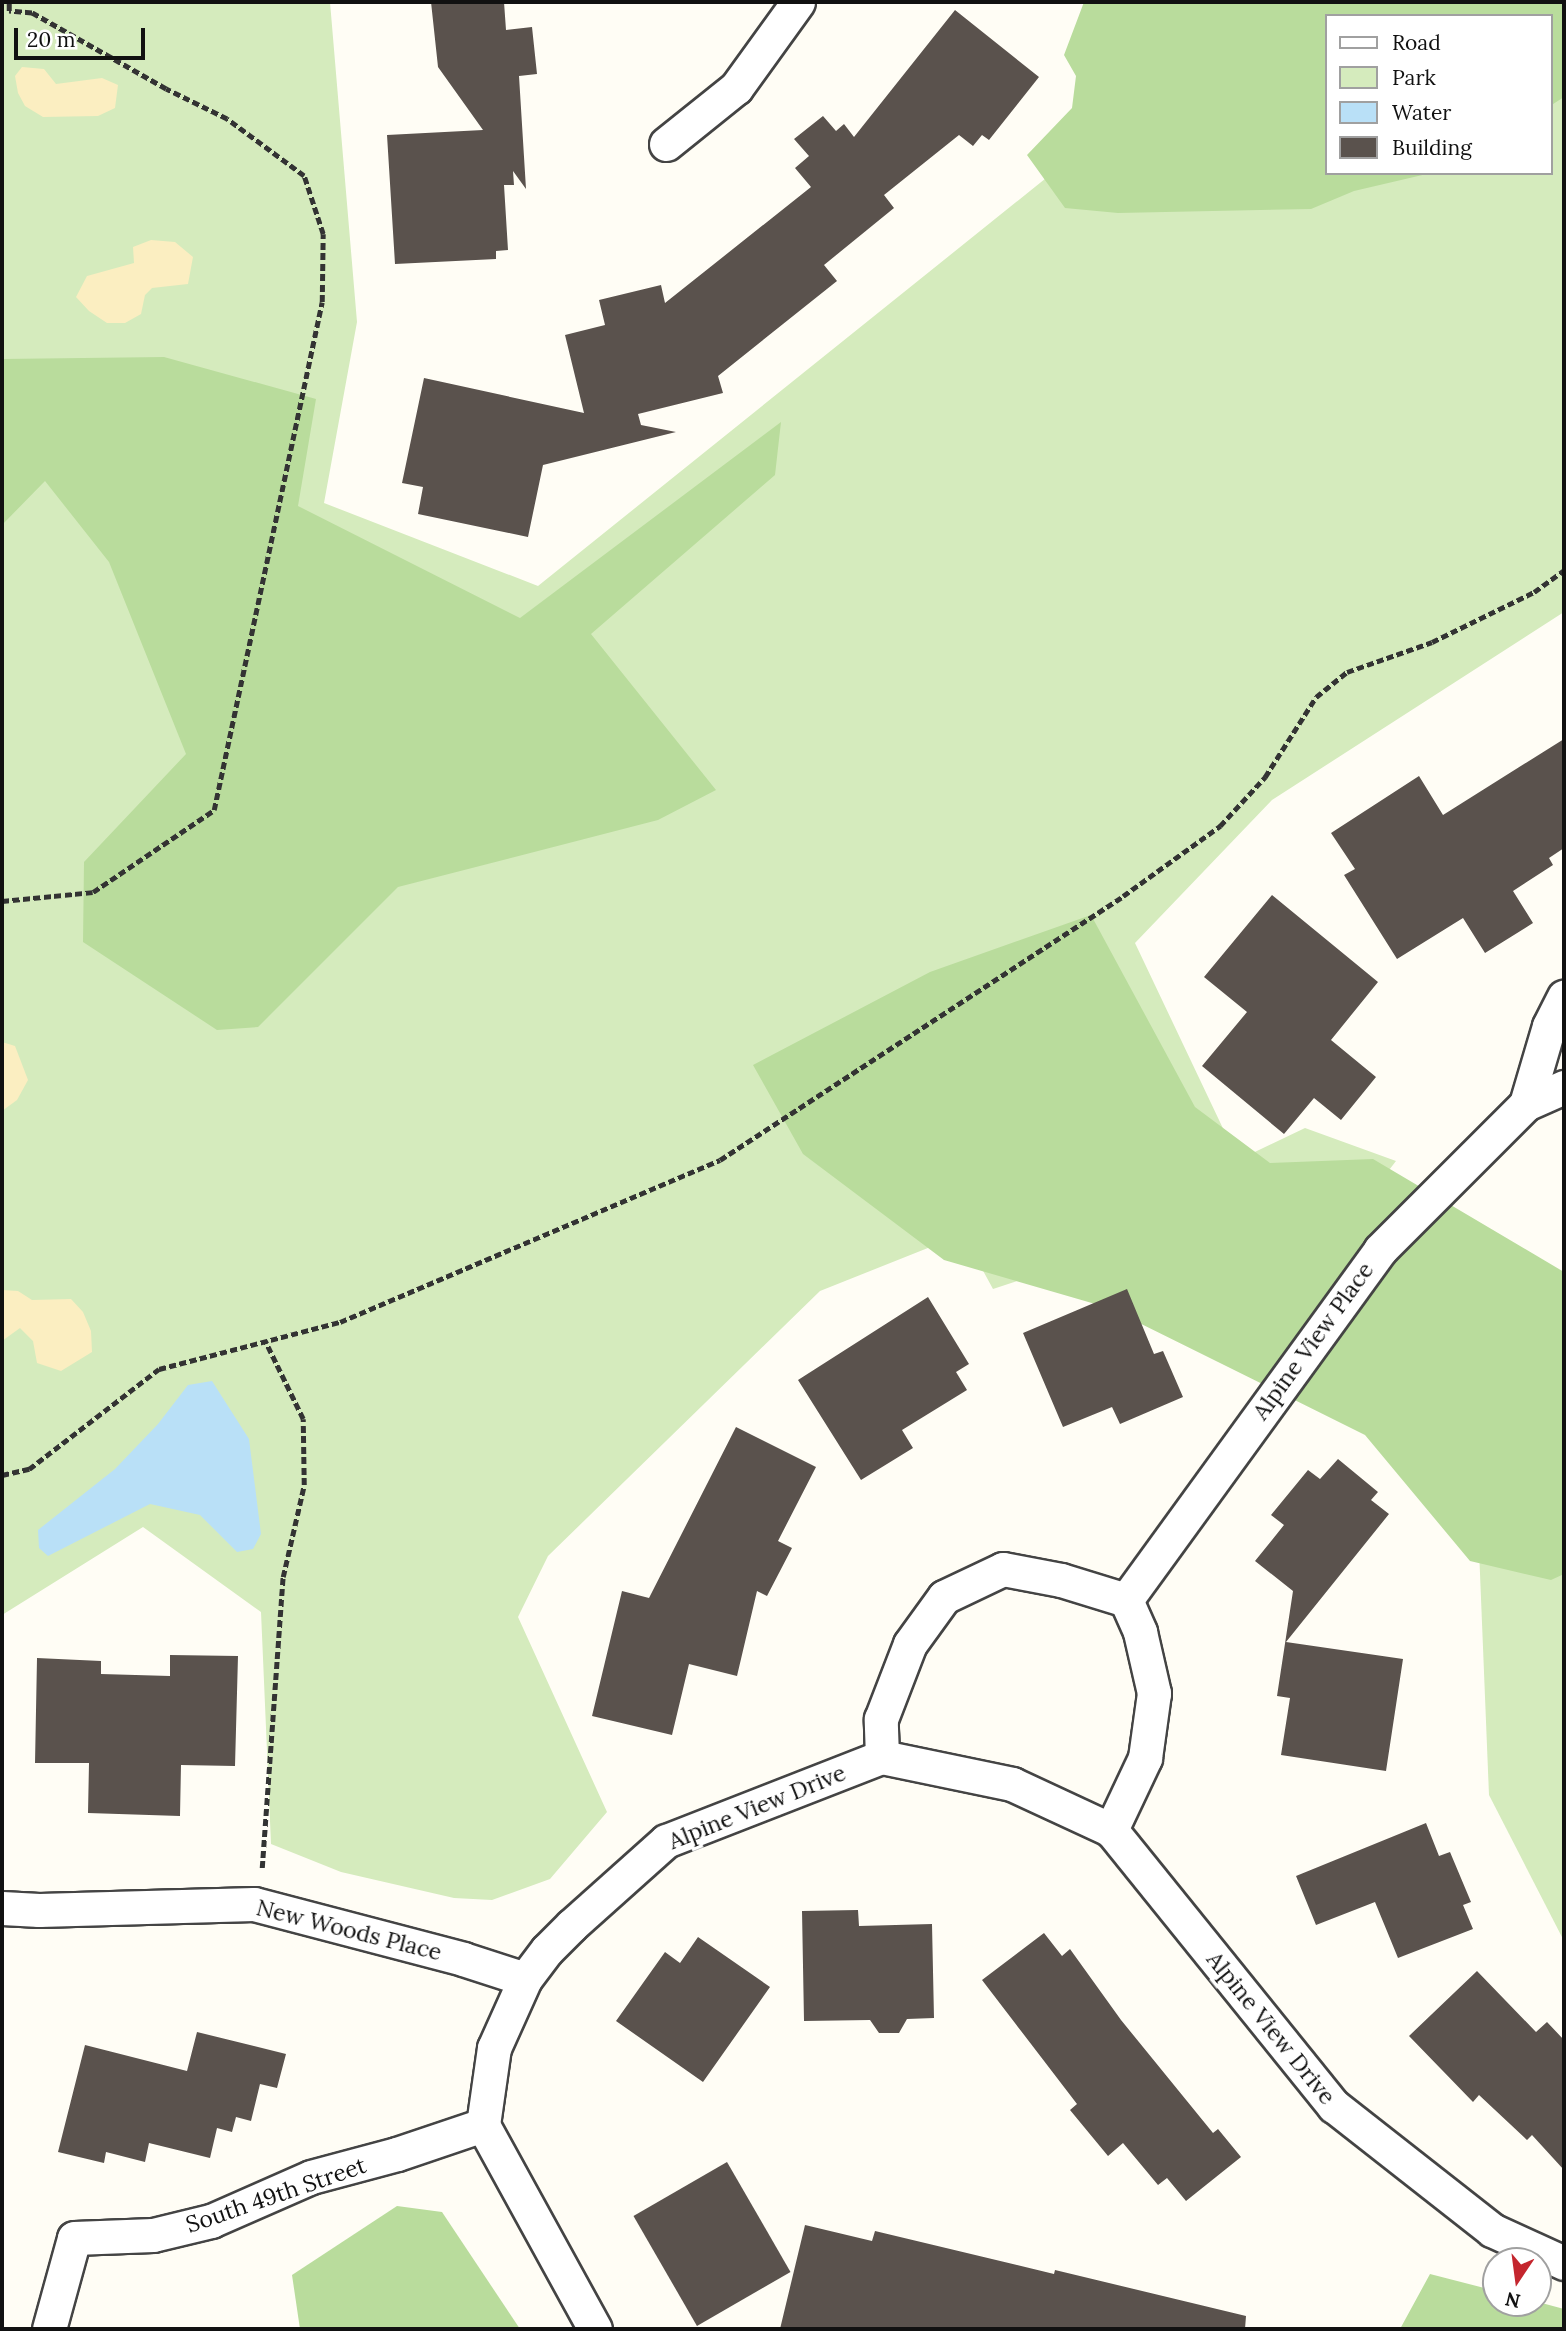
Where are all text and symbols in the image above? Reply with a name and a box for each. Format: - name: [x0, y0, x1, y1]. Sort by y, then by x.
- scale bar: [18, 14, 149, 58]
- legend: [1324, 14, 1552, 175]
- text: 20 m: [27, 26, 76, 53]
- text: Road: [1392, 29, 1441, 56]
- text: Park: [1392, 64, 1436, 91]
- text: Water: [1392, 99, 1451, 126]
- text: Building: [1392, 134, 1472, 161]
- street label: Alpine View Place: [1247, 1257, 1379, 1425]
- street label: Alpine View Drive: [664, 1759, 850, 1855]
- street label: New Woods Place: [253, 1894, 445, 1966]
- street label: Alpine View Drive: [1201, 1946, 1341, 2110]
- street label: South 49th Street: [182, 2151, 370, 2239]
- north arrow: [1482, 2247, 1552, 2317]
- text: N: [1503, 2287, 1523, 2314]

